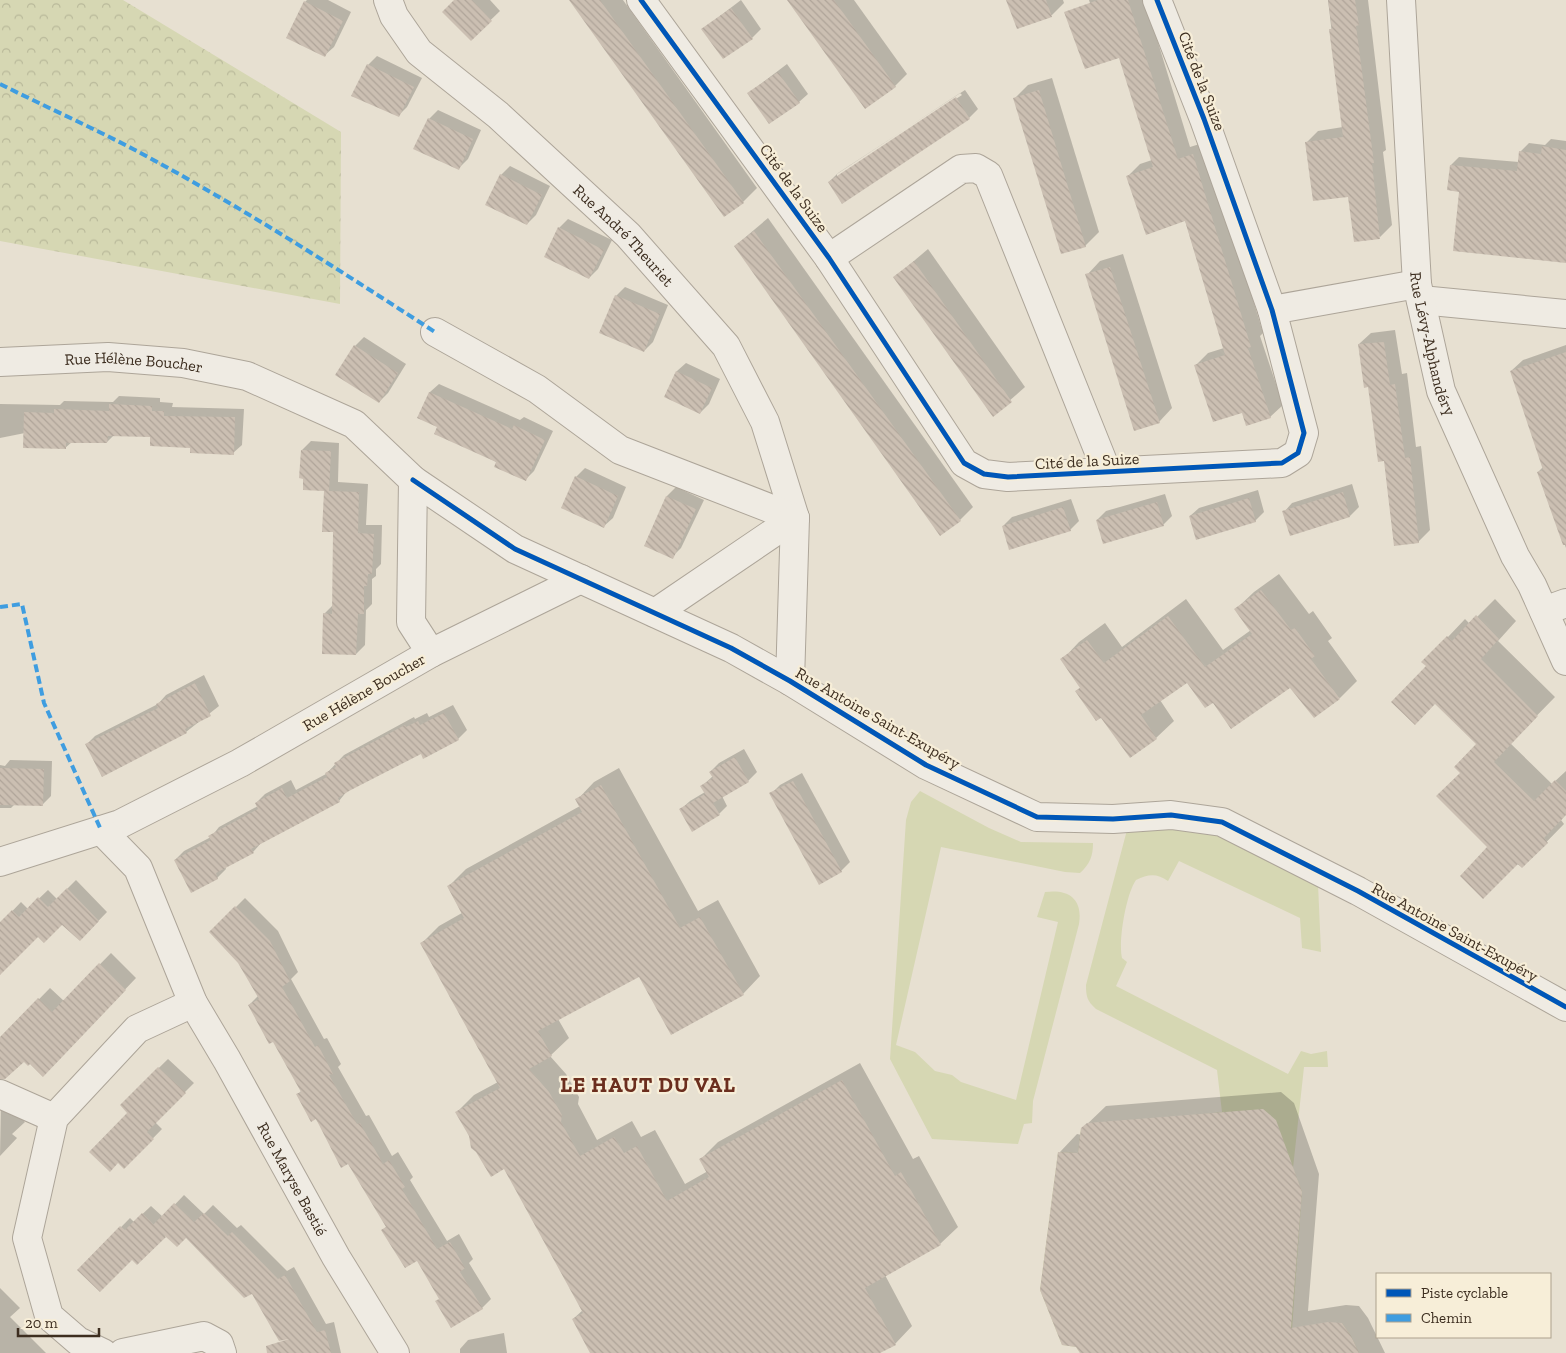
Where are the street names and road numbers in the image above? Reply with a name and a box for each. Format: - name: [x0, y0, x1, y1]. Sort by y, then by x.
- street label: Cité de la Suize: [1174, 29, 1230, 133]
- street label: Cité de la Suize: [756, 140, 832, 236]
- street label: Rue André Theuriet: [570, 180, 678, 290]
- street label: Rue Lévy-Alphandéry: [1407, 271, 1461, 419]
- street label: Rue Hélène Boucher: [64, 347, 205, 376]
- street label: Cité de la Suize: [1034, 449, 1140, 473]
- street label: Rue Hélène Boucher: [299, 649, 429, 735]
- street label: Rue Antoine Saint-Exupéry: [792, 663, 964, 773]
- street label: Rue Antoine Saint-Exupéry: [1369, 878, 1542, 986]
- street label: Rue Maryse Bastié: [254, 1119, 332, 1239]

